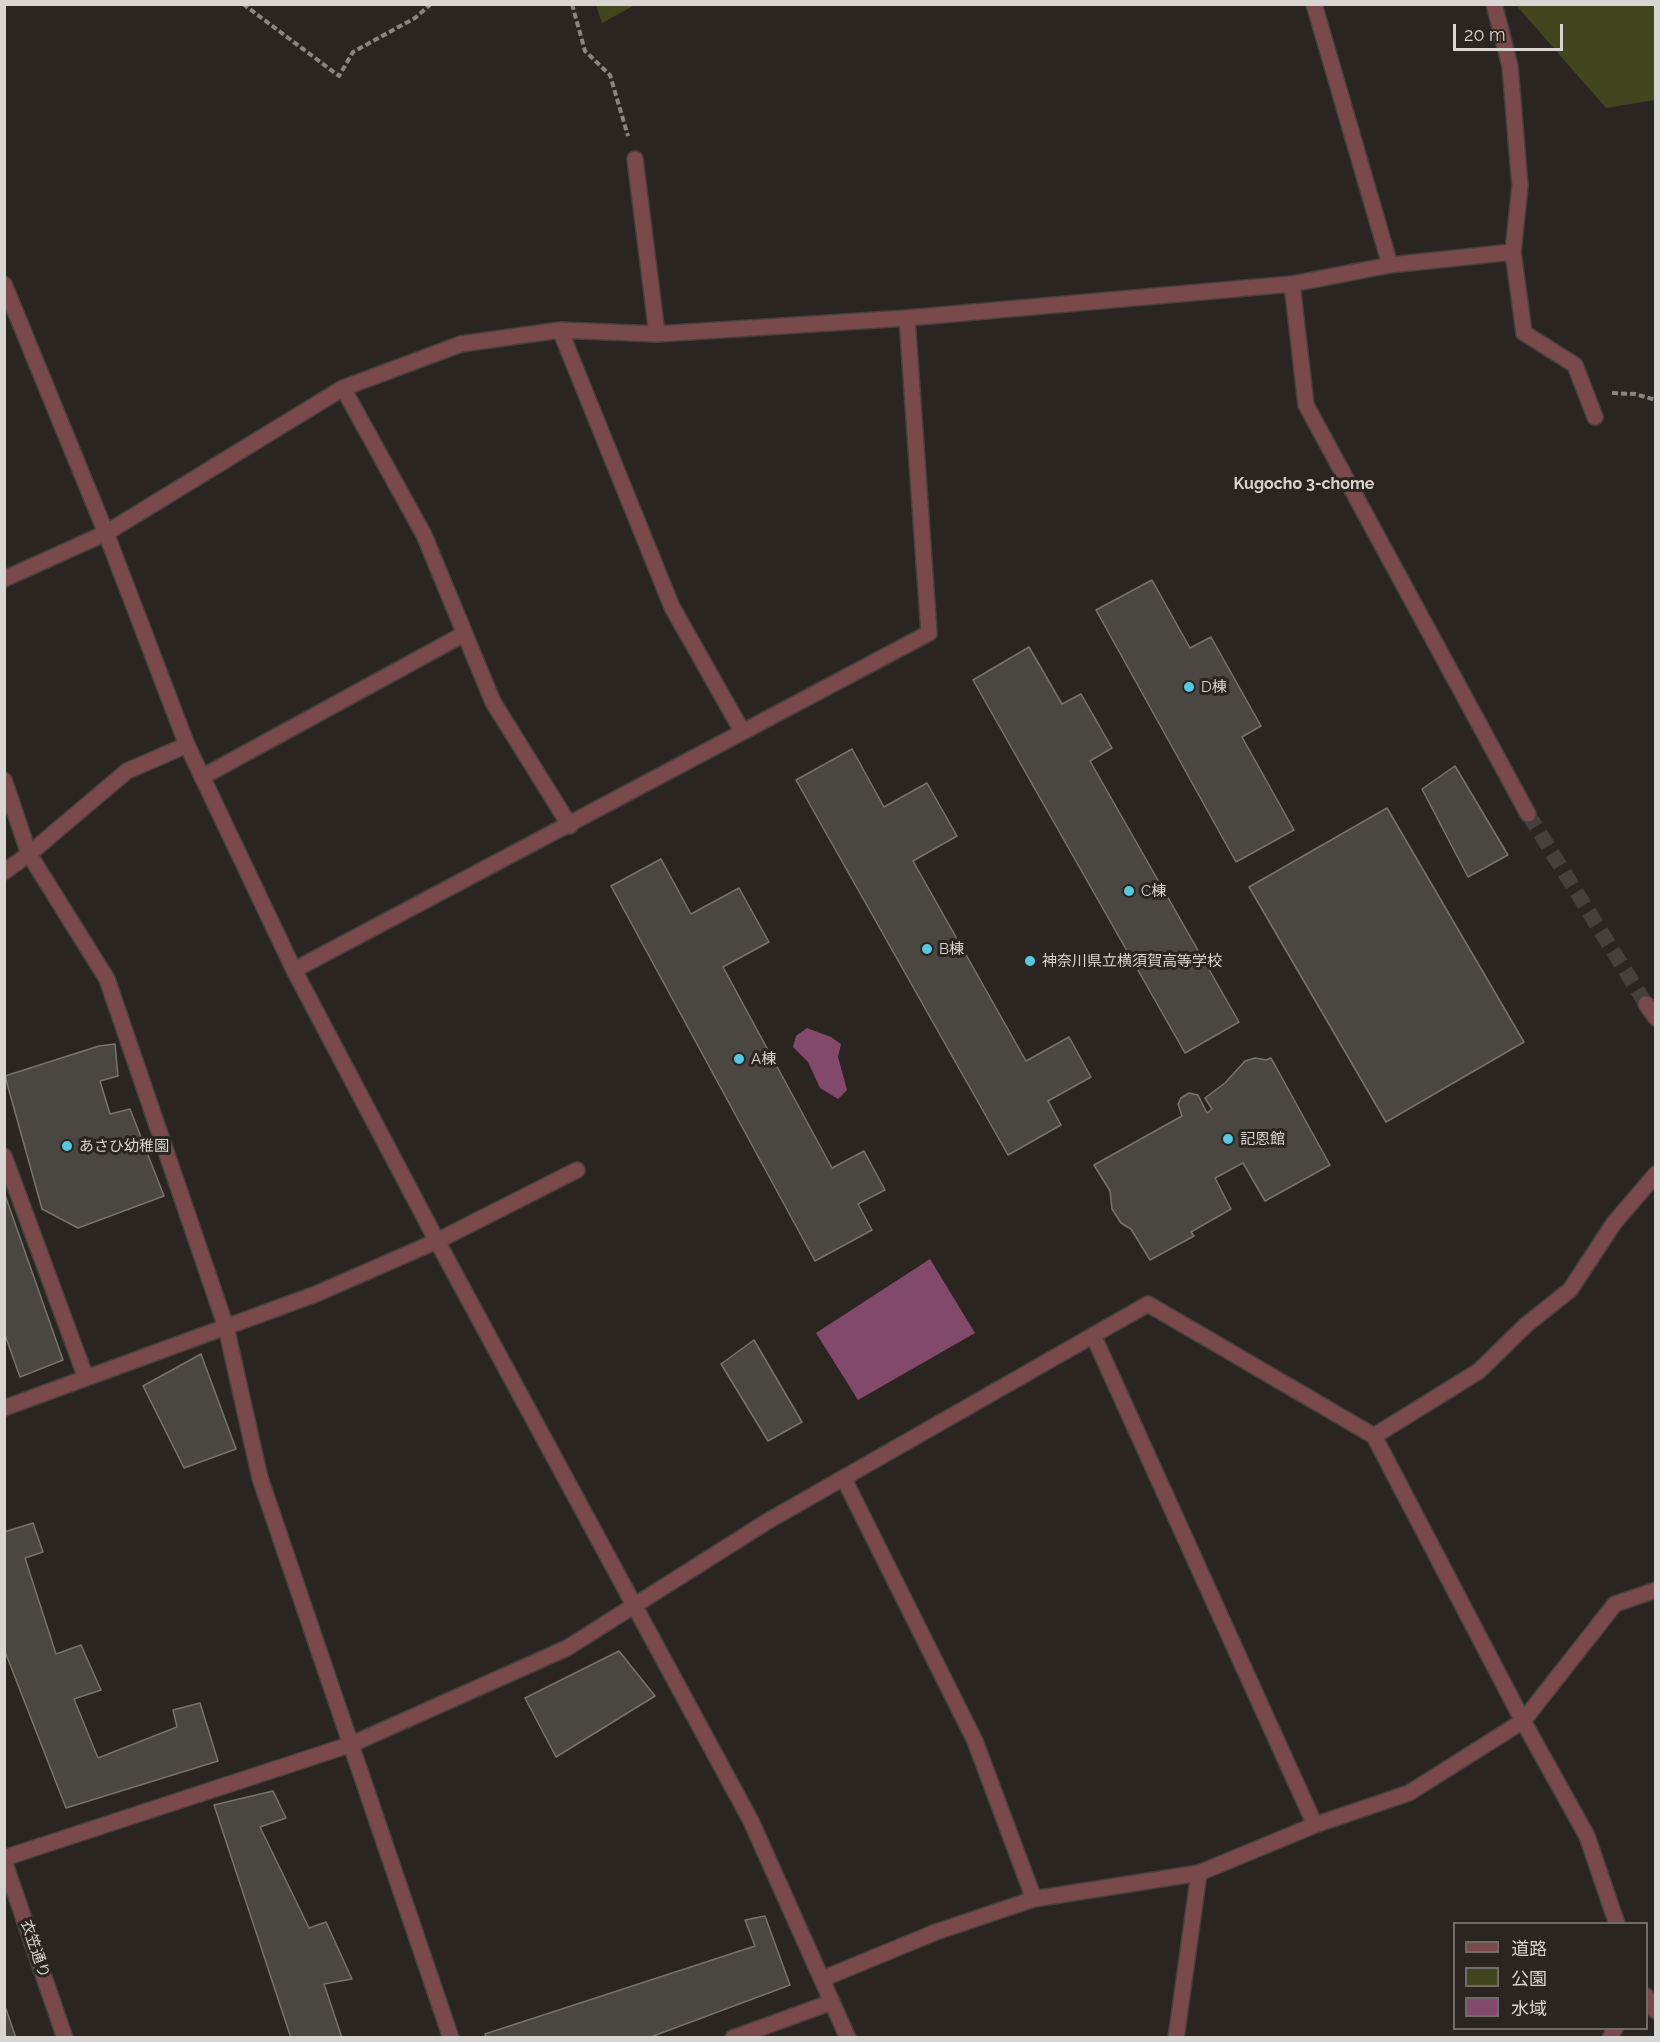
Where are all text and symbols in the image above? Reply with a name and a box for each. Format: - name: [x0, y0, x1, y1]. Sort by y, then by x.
- scale bar: [1456, 12, 1566, 50]
- text: 20 m: [1464, 24, 1506, 45]
- district label: Kugocho 3-chome: [1234, 474, 1374, 494]
- place label: D棟: [1201, 678, 1227, 696]
- marker: D棟: [1182, 680, 1196, 694]
- place label: C棟: [1141, 882, 1166, 900]
- marker: C棟: [1122, 884, 1136, 898]
- place label: B棟: [939, 940, 964, 958]
- marker: B棟: [920, 942, 934, 956]
- place label: 神奈川県立横須賀高等学校: [1042, 952, 1222, 970]
- marker: 神奈川県立横須賀高等学校: [1023, 954, 1037, 968]
- place label: A棟: [751, 1050, 776, 1068]
- marker: A棟: [732, 1052, 746, 1066]
- place label: 記恩館: [1240, 1130, 1285, 1148]
- marker: 記恩館: [1221, 1132, 1235, 1146]
- place label: あさひ幼稚園: [79, 1137, 169, 1155]
- marker: あさひ幼稚園: [60, 1139, 74, 1153]
- street label: 衣笠通り: [17, 1918, 53, 1980]
- legend: [1453, 1922, 1648, 2030]
- text: 道路: [1511, 1938, 1547, 1959]
- text: 公園: [1511, 1968, 1547, 1989]
- text: 水域: [1511, 1998, 1547, 2019]

